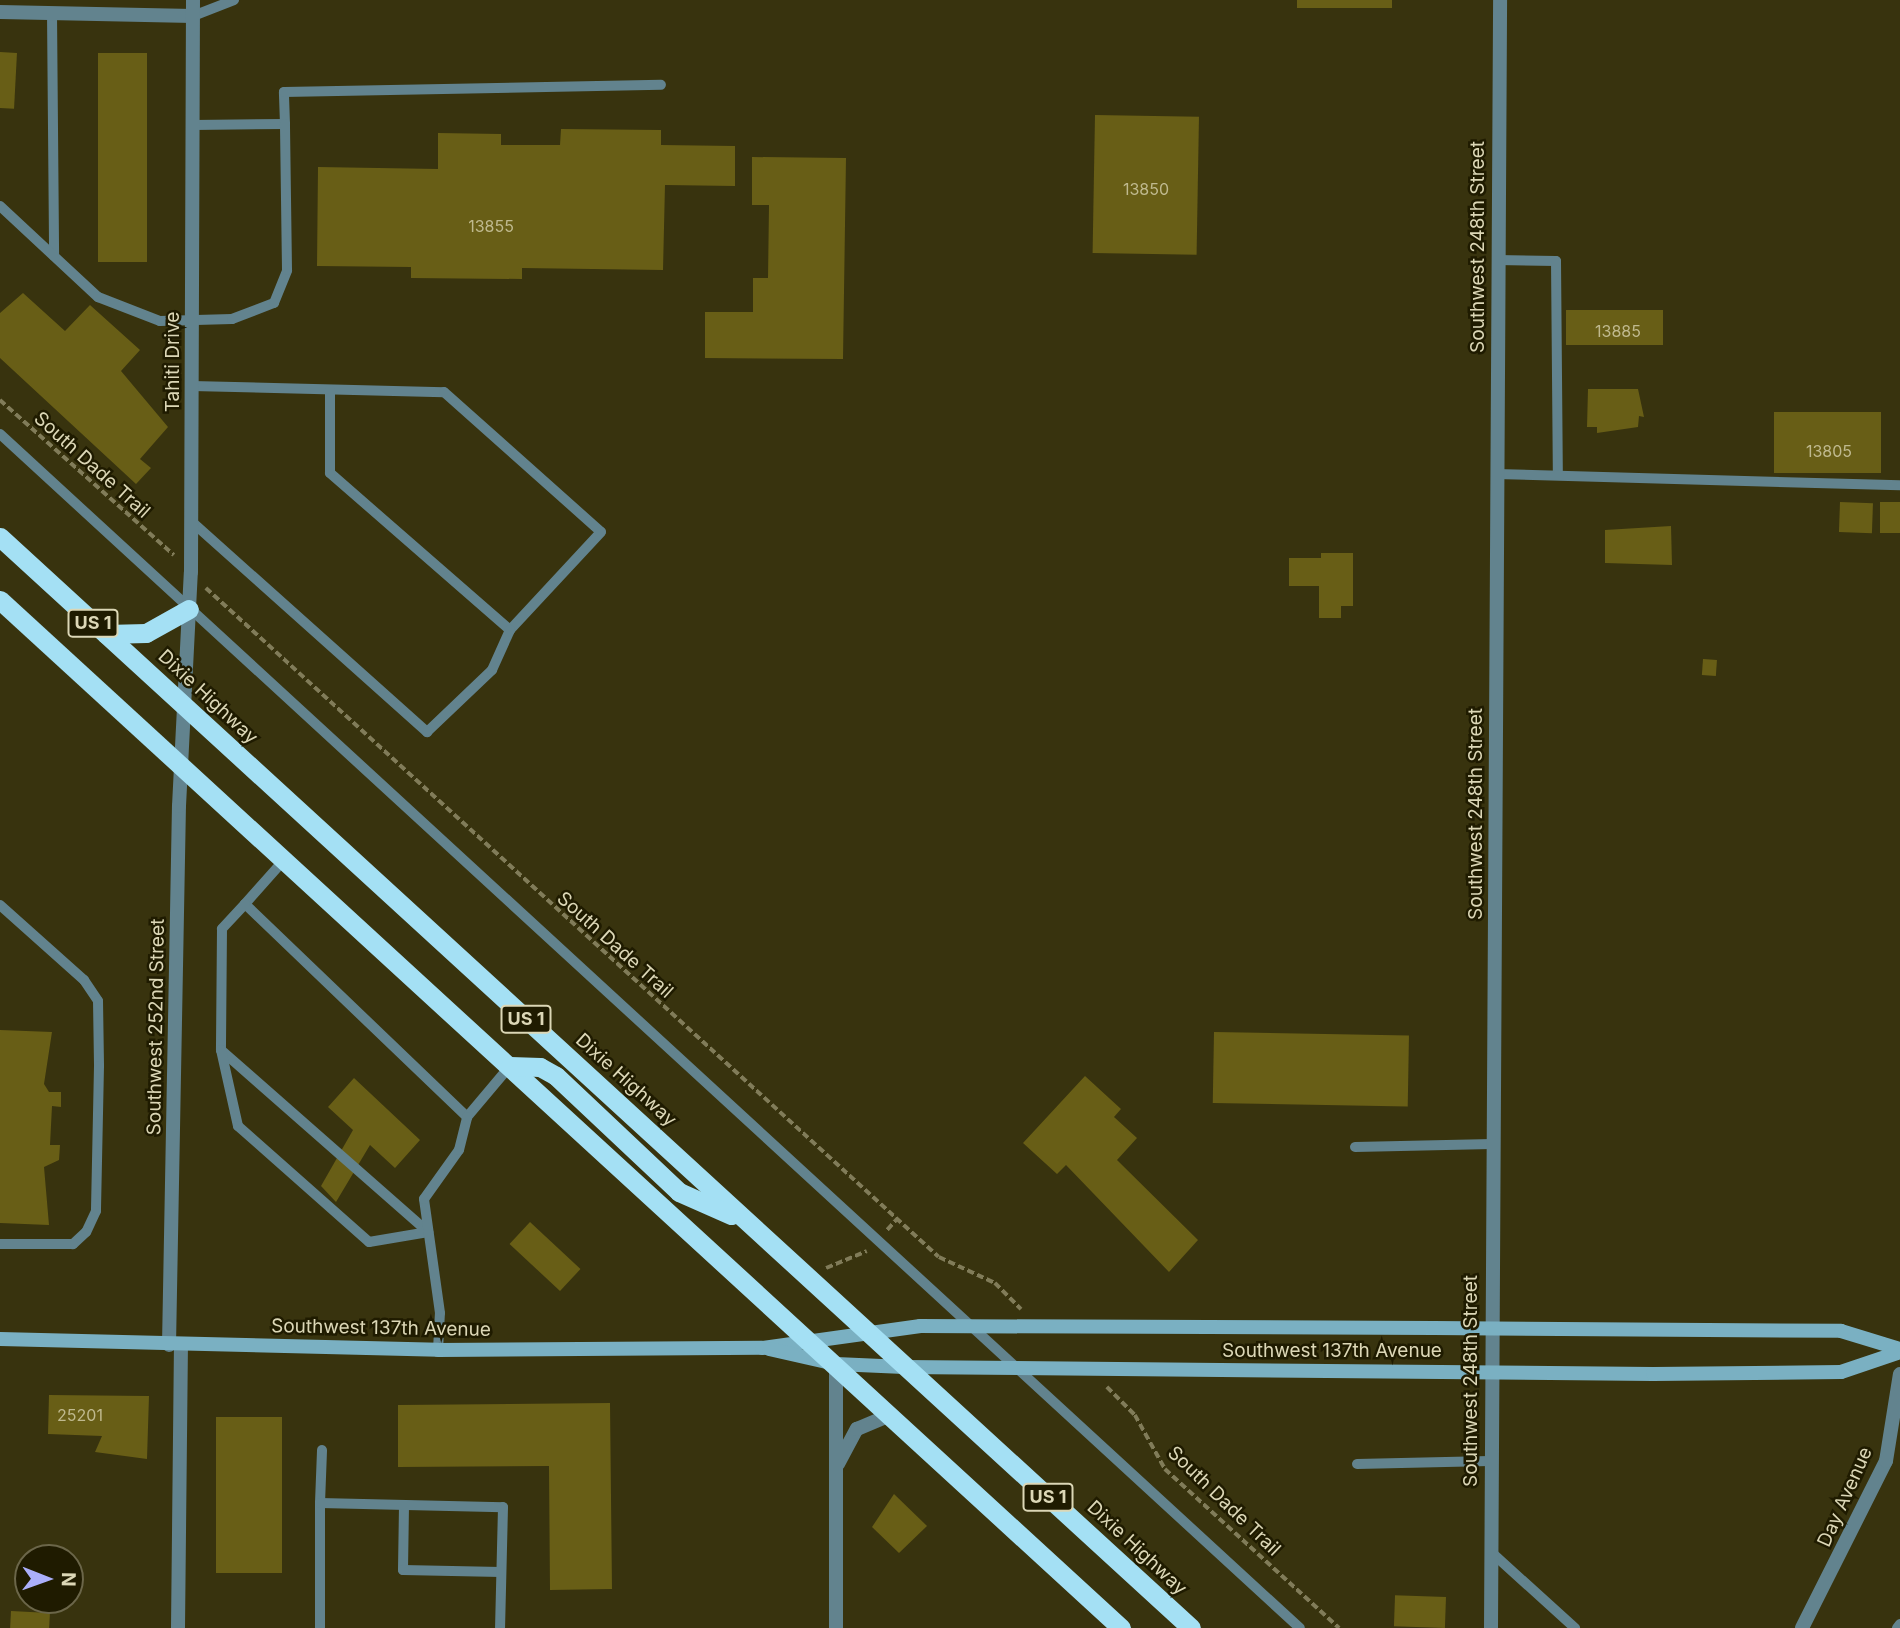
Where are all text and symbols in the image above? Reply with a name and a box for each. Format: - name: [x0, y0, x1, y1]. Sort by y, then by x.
- street label: Southwest 248th Street: [1467, 141, 1489, 353]
- house number: 13850: [1123, 179, 1169, 199]
- house number: 13855: [468, 216, 514, 236]
- street label: Tahiti Drive: [162, 312, 184, 412]
- house number: 13885: [1595, 321, 1641, 341]
- street label: South Dade Trail: [29, 407, 155, 523]
- house number: 13805: [1806, 441, 1852, 461]
- road number: US 1: [67, 608, 119, 638]
- street label: Dixie Highway: [153, 645, 263, 749]
- street label: Southwest 248th Street: [1465, 708, 1487, 920]
- street label: South Dade Trail: [552, 887, 678, 1003]
- street label: Southwest 252nd Street: [143, 918, 169, 1136]
- road number: US 1: [500, 1004, 552, 1034]
- street label: Dixie Highway: [571, 1029, 681, 1131]
- street label: Southwest 248th Street: [1460, 1275, 1482, 1487]
- street label: Southwest 137th Avenue: [271, 1315, 491, 1341]
- street label: Southwest 137th Avenue: [1222, 1340, 1442, 1362]
- house number: 25201: [57, 1405, 103, 1425]
- street label: South Dade Trail: [1163, 1441, 1285, 1561]
- street label: Day Avenue: [1813, 1444, 1877, 1550]
- road number: US 1: [1022, 1482, 1074, 1512]
- street label: Dixie Highway: [1082, 1496, 1192, 1600]
- north arrow: [14, 1544, 84, 1614]
- text: N: [57, 1572, 80, 1587]

